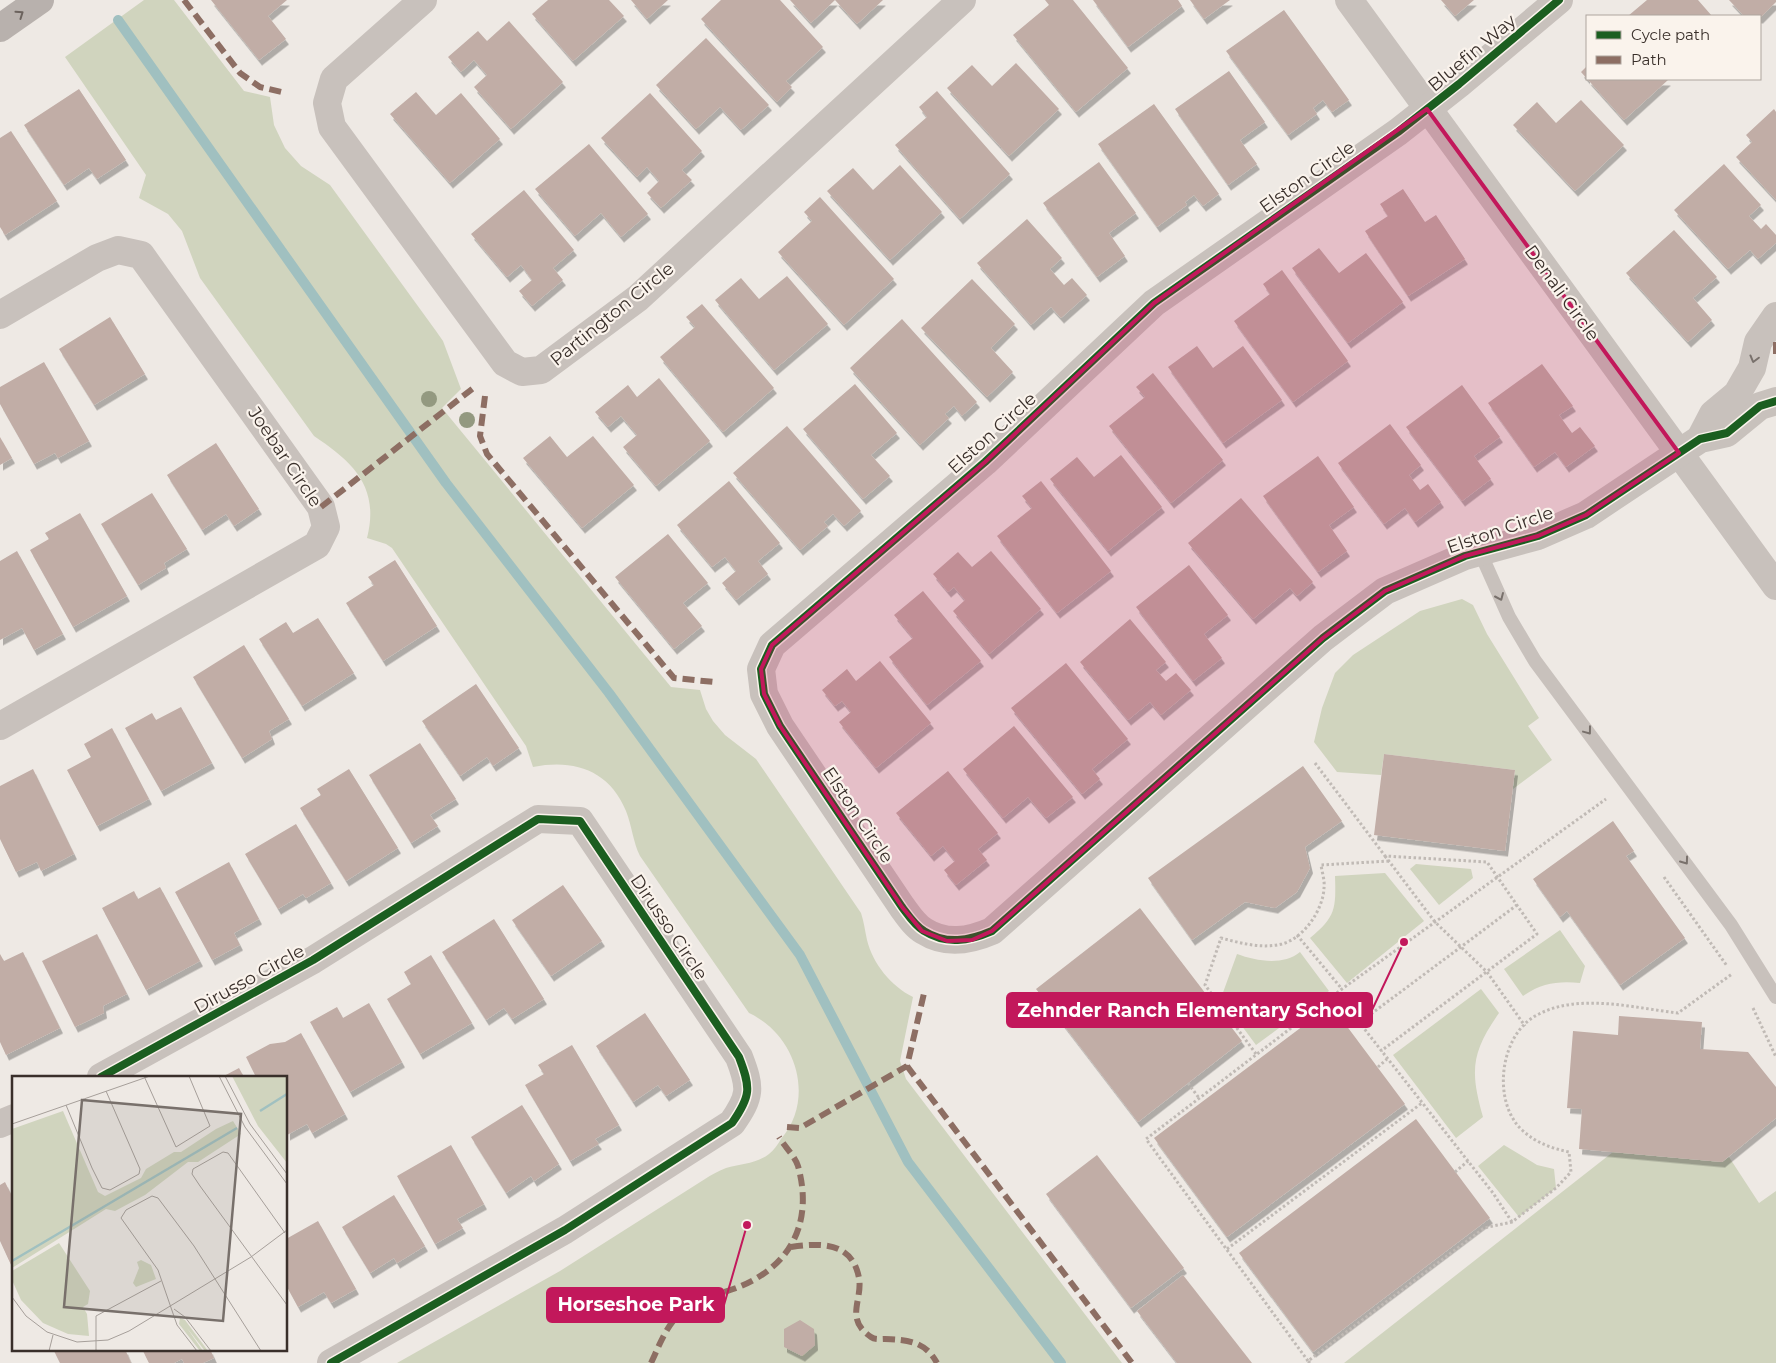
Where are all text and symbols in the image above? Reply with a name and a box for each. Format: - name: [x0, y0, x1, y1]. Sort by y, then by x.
- street label: Bluefin Way: [1423, 10, 1521, 96]
- one-way arrow: [14, 11, 24, 20]
- legend: [1586, 15, 1761, 80]
- text: Cycle path: [1631, 25, 1710, 44]
- text: Path: [1631, 50, 1667, 69]
- street label: Elston Circle: [1255, 136, 1359, 218]
- street label: Denali Circle: [1520, 241, 1604, 345]
- street label: Partington Circle: [546, 257, 678, 371]
- one-way arrow: [1749, 354, 1760, 363]
- street label: Elston Circle: [943, 388, 1041, 478]
- street label: Joebar Circle: [243, 402, 327, 511]
- street label: Elston Circle: [1444, 501, 1556, 558]
- one-way arrow: [1493, 592, 1504, 601]
- one-way arrow: [1582, 725, 1591, 735]
- street label: Elston Circle: [818, 763, 898, 867]
- one-way arrow: [1679, 855, 1688, 865]
- street label: Dirusso Circle: [626, 870, 713, 984]
- street label: Dirusso Circle: [190, 940, 308, 1018]
- callout: Zehnder Ranch Elementary School: [1007, 993, 1372, 1027]
- text: Zehnder Ranch Elementary School: [1017, 999, 1363, 1022]
- inset map: [12, 1076, 288, 1350]
- callout: Horseshoe Park: [547, 1288, 724, 1322]
- text: Horseshoe Park: [557, 1293, 715, 1316]

